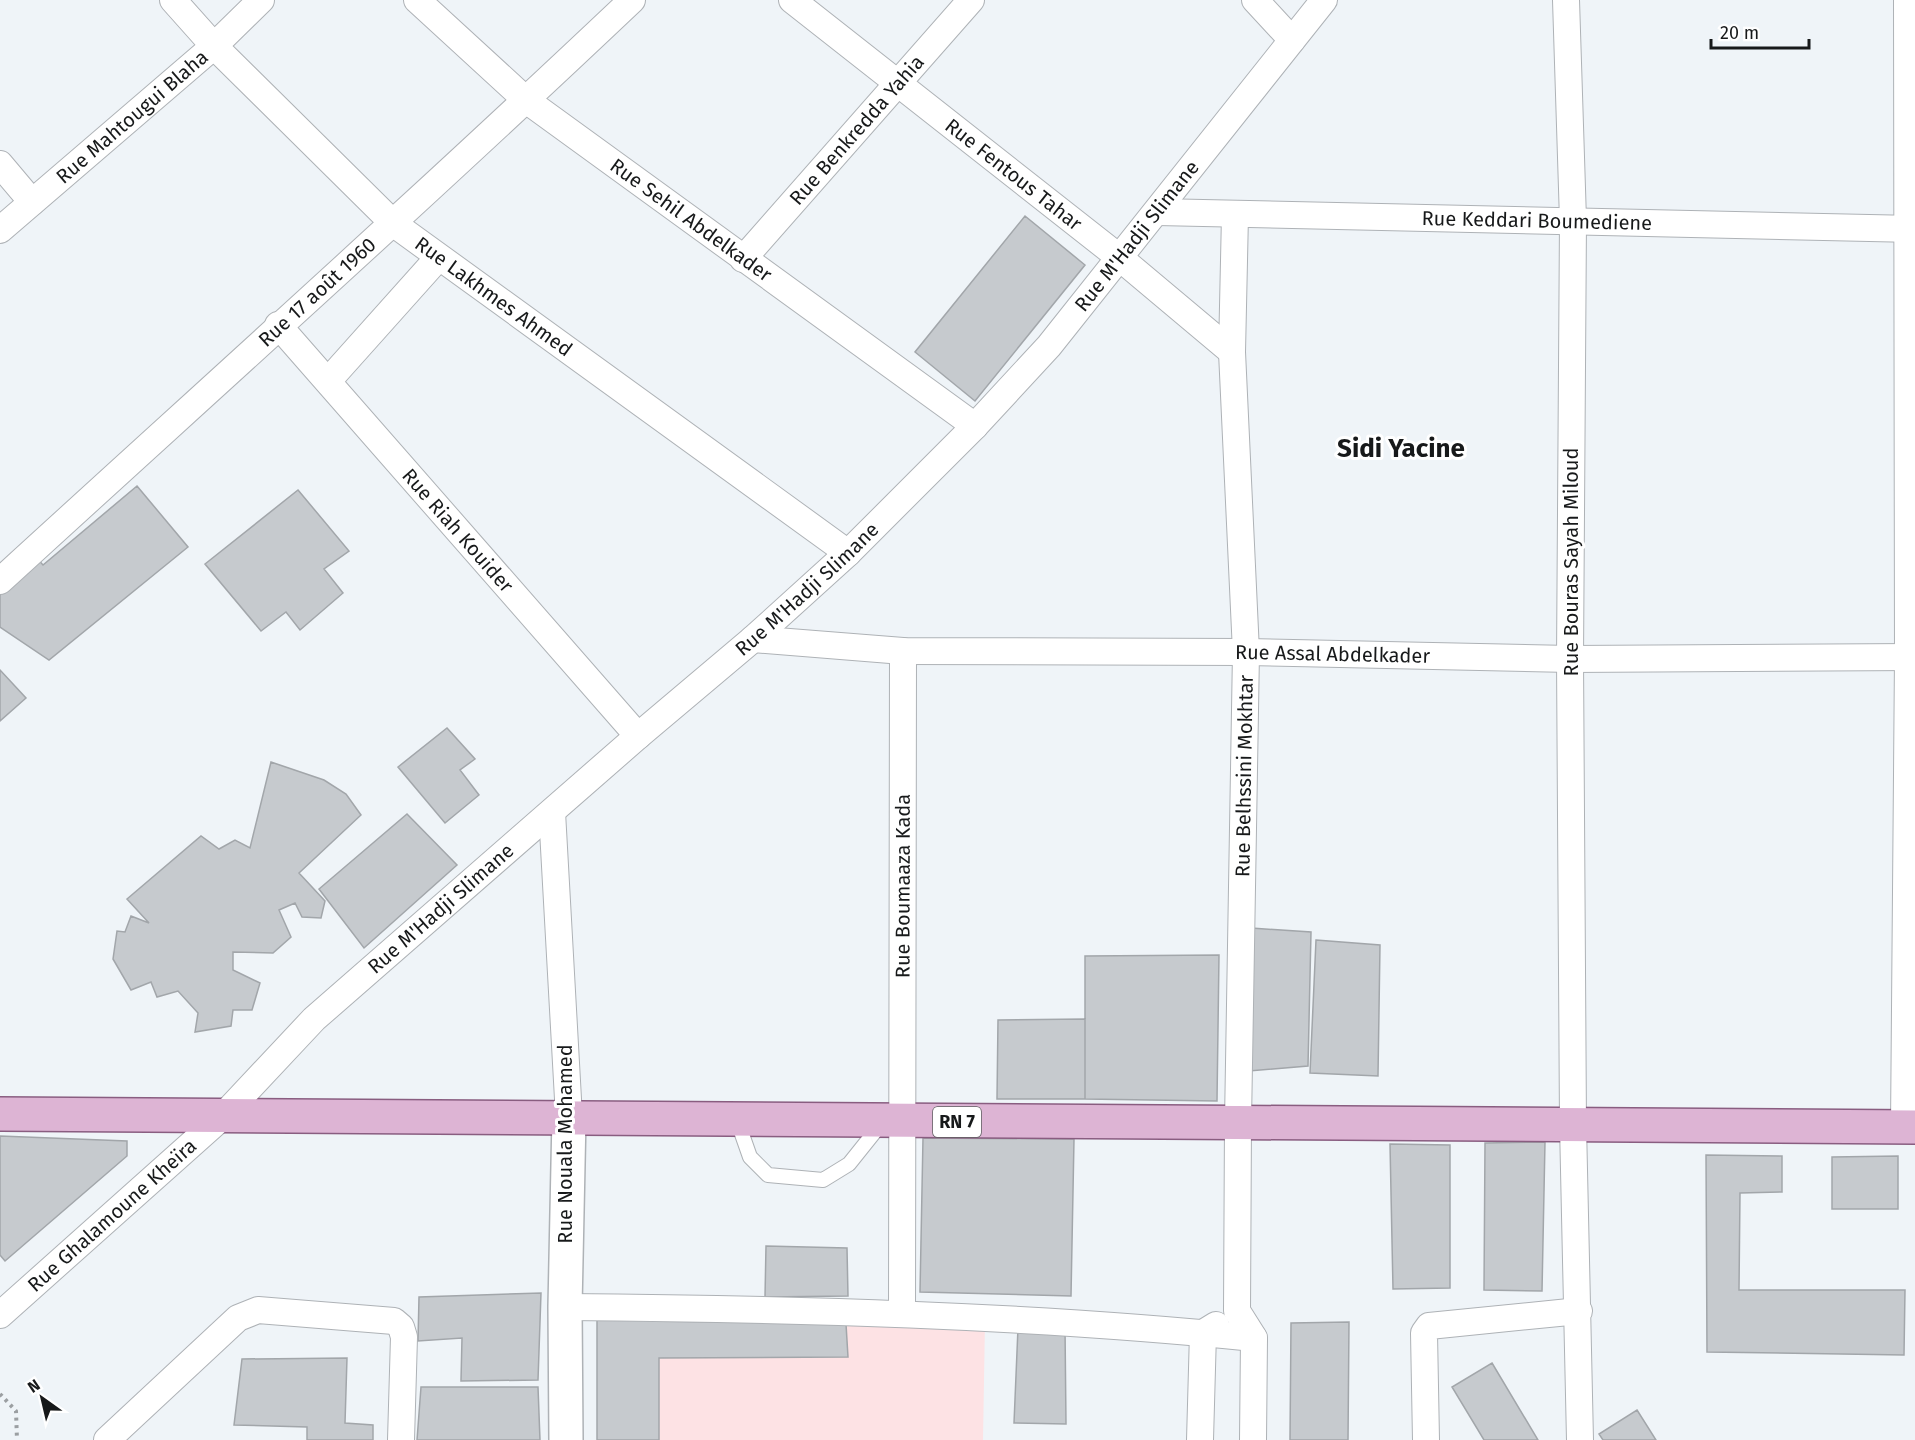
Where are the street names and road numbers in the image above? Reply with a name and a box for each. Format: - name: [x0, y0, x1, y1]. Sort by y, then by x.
- street label: Rue Mahtougui Blaha: [51, 45, 213, 188]
- street label: Rue Benkredda Yahia: [784, 50, 929, 210]
- street label: Rue Fentous Tahar: [941, 113, 1087, 236]
- street label: Rue Sehil Abdelkader: [606, 153, 777, 287]
- street label: Rue M'Hadji Slimane: [1069, 156, 1204, 316]
- street label: Rue Keddari Boumediene: [1421, 206, 1652, 235]
- street label: Rue Lakhmes Ahmed: [410, 231, 577, 361]
- street label: Rue 17 août 1960: [253, 232, 381, 352]
- street label: Rue Bouras Sayah Miloud: [1559, 448, 1583, 676]
- street label: Rue Riah Kouider: [397, 464, 519, 597]
- street label: Rue M'Hadji Slimane: [730, 517, 884, 661]
- street label: Rue Assal Abdelkader: [1235, 640, 1431, 668]
- street label: Rue Belhssini Mokhtar: [1230, 674, 1258, 877]
- street label: Rue Boumaaza Kada: [891, 794, 915, 978]
- street label: Rue M'Hadji Slimane: [363, 838, 519, 979]
- street label: Rue Nouala Mohamed: [553, 1044, 577, 1244]
- road number: RN 7: [933, 1107, 981, 1137]
- street label: Rue Ghalamoune Kheïra: [23, 1134, 201, 1297]

